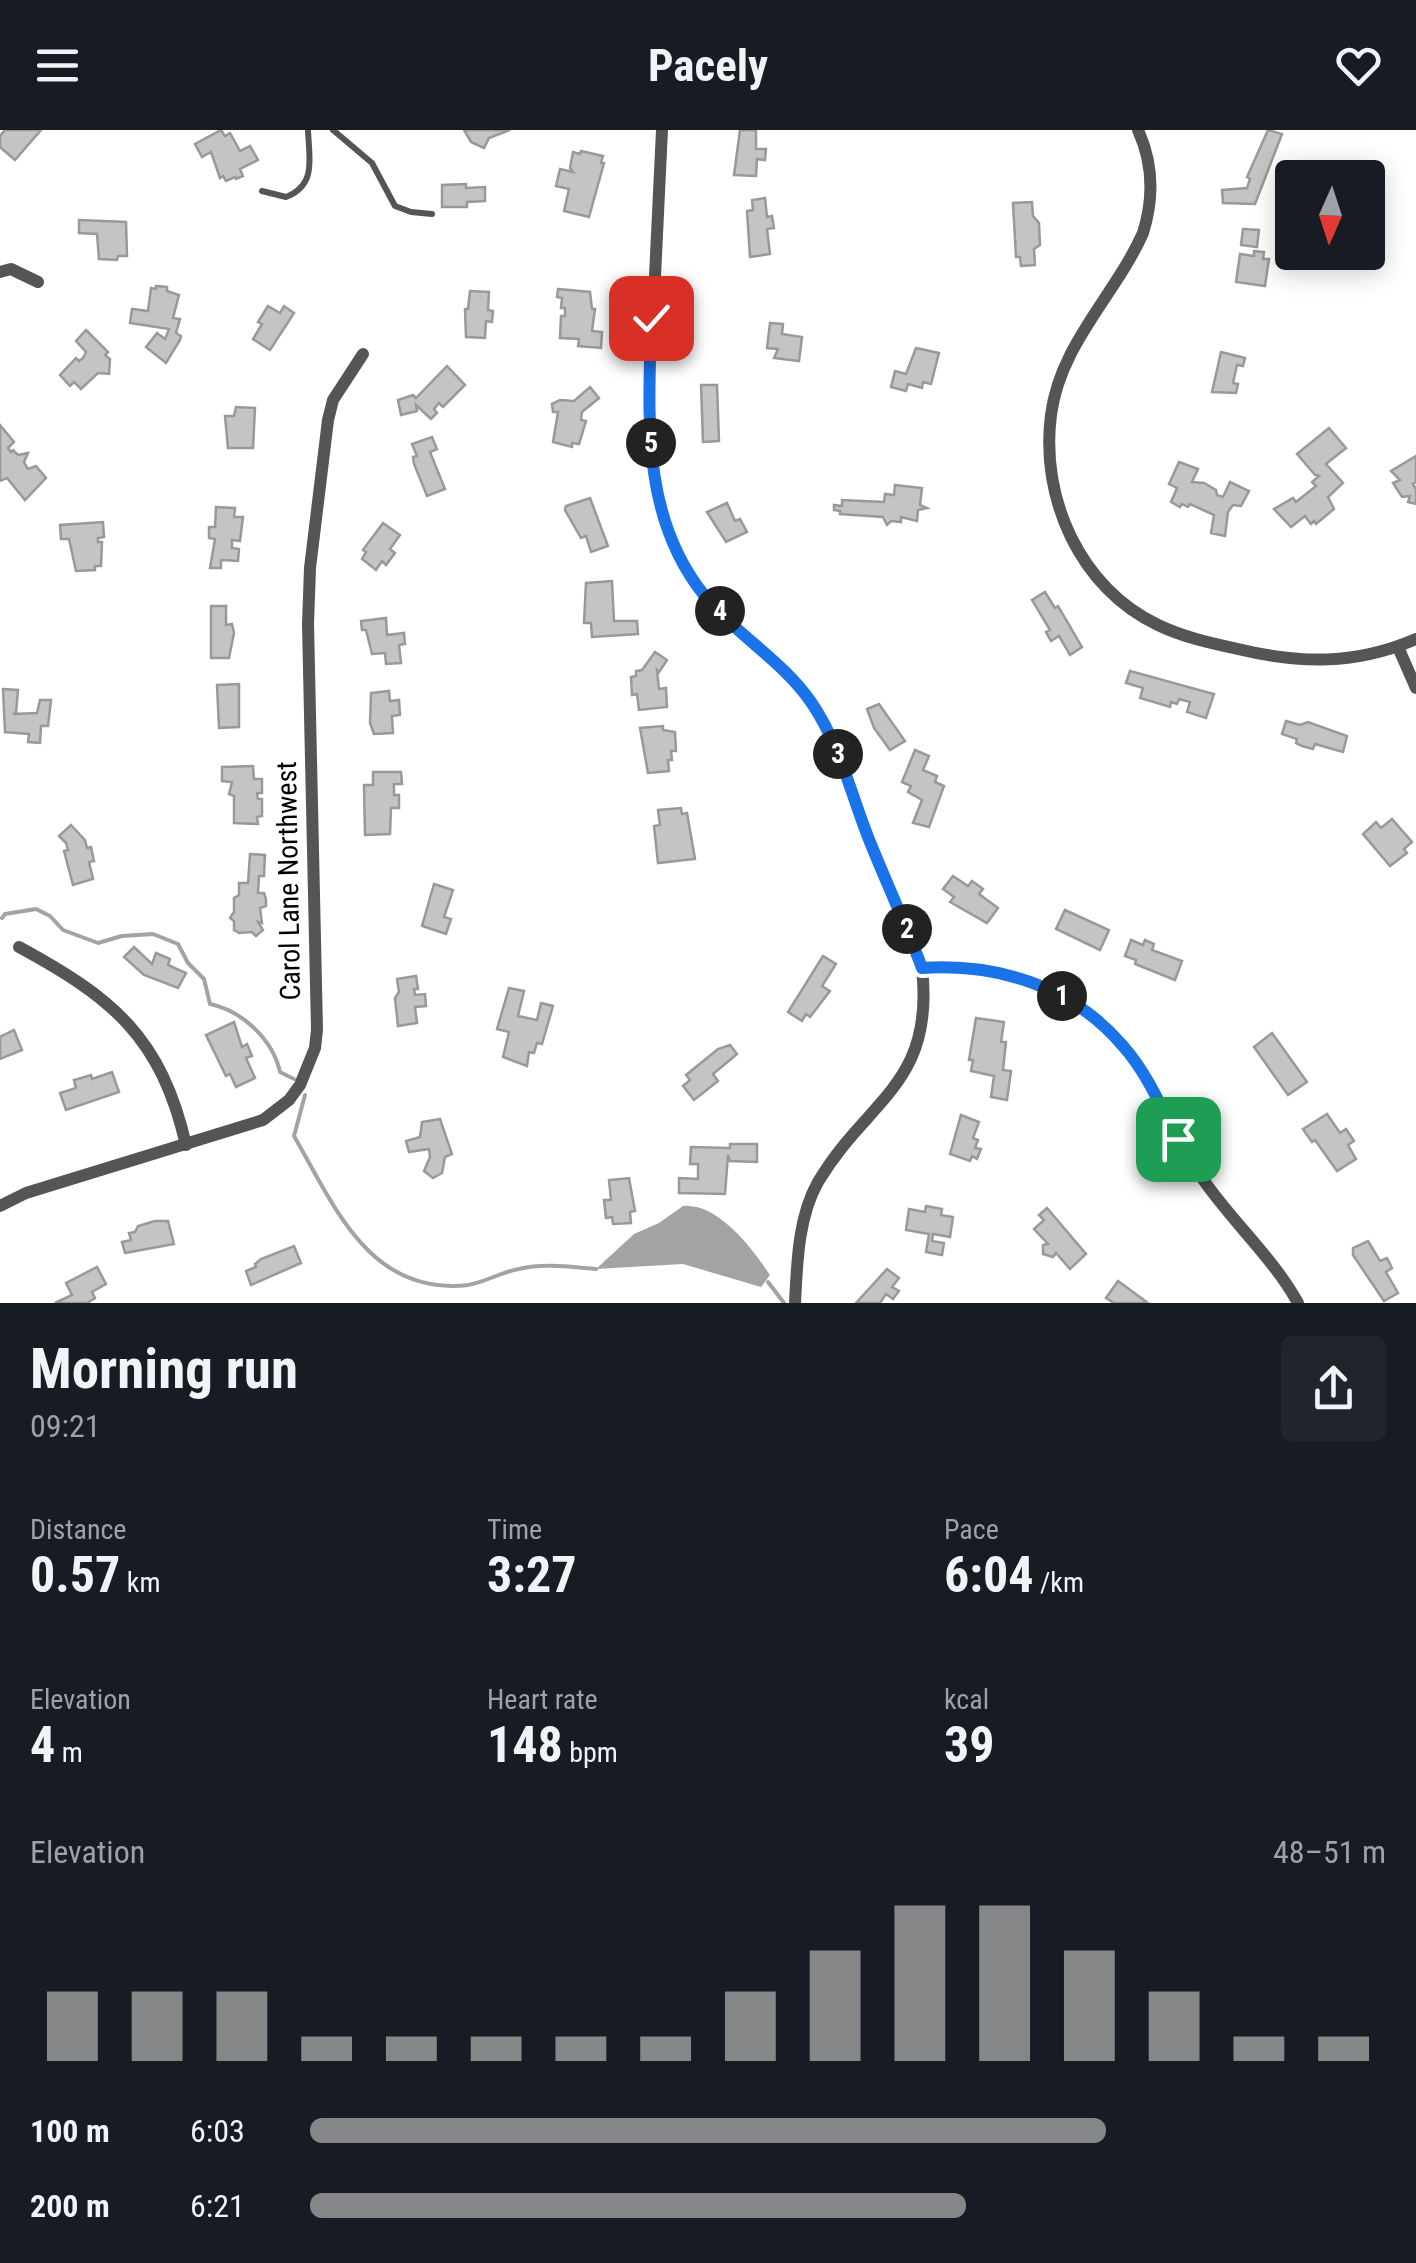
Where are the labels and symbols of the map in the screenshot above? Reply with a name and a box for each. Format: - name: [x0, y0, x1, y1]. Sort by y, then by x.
- north arrow: [1275, 160, 1385, 270]
- pin: [609, 276, 694, 361]
- pin: 5: [626, 418, 676, 468]
- pin: 4: [695, 586, 745, 636]
- pin: 3: [813, 729, 863, 779]
- street label: Carol Lane Northwest: [270, 761, 307, 1001]
- pin: 2: [882, 904, 932, 954]
- pin: 1: [1037, 971, 1087, 1021]
- pin: [1136, 1097, 1221, 1182]

